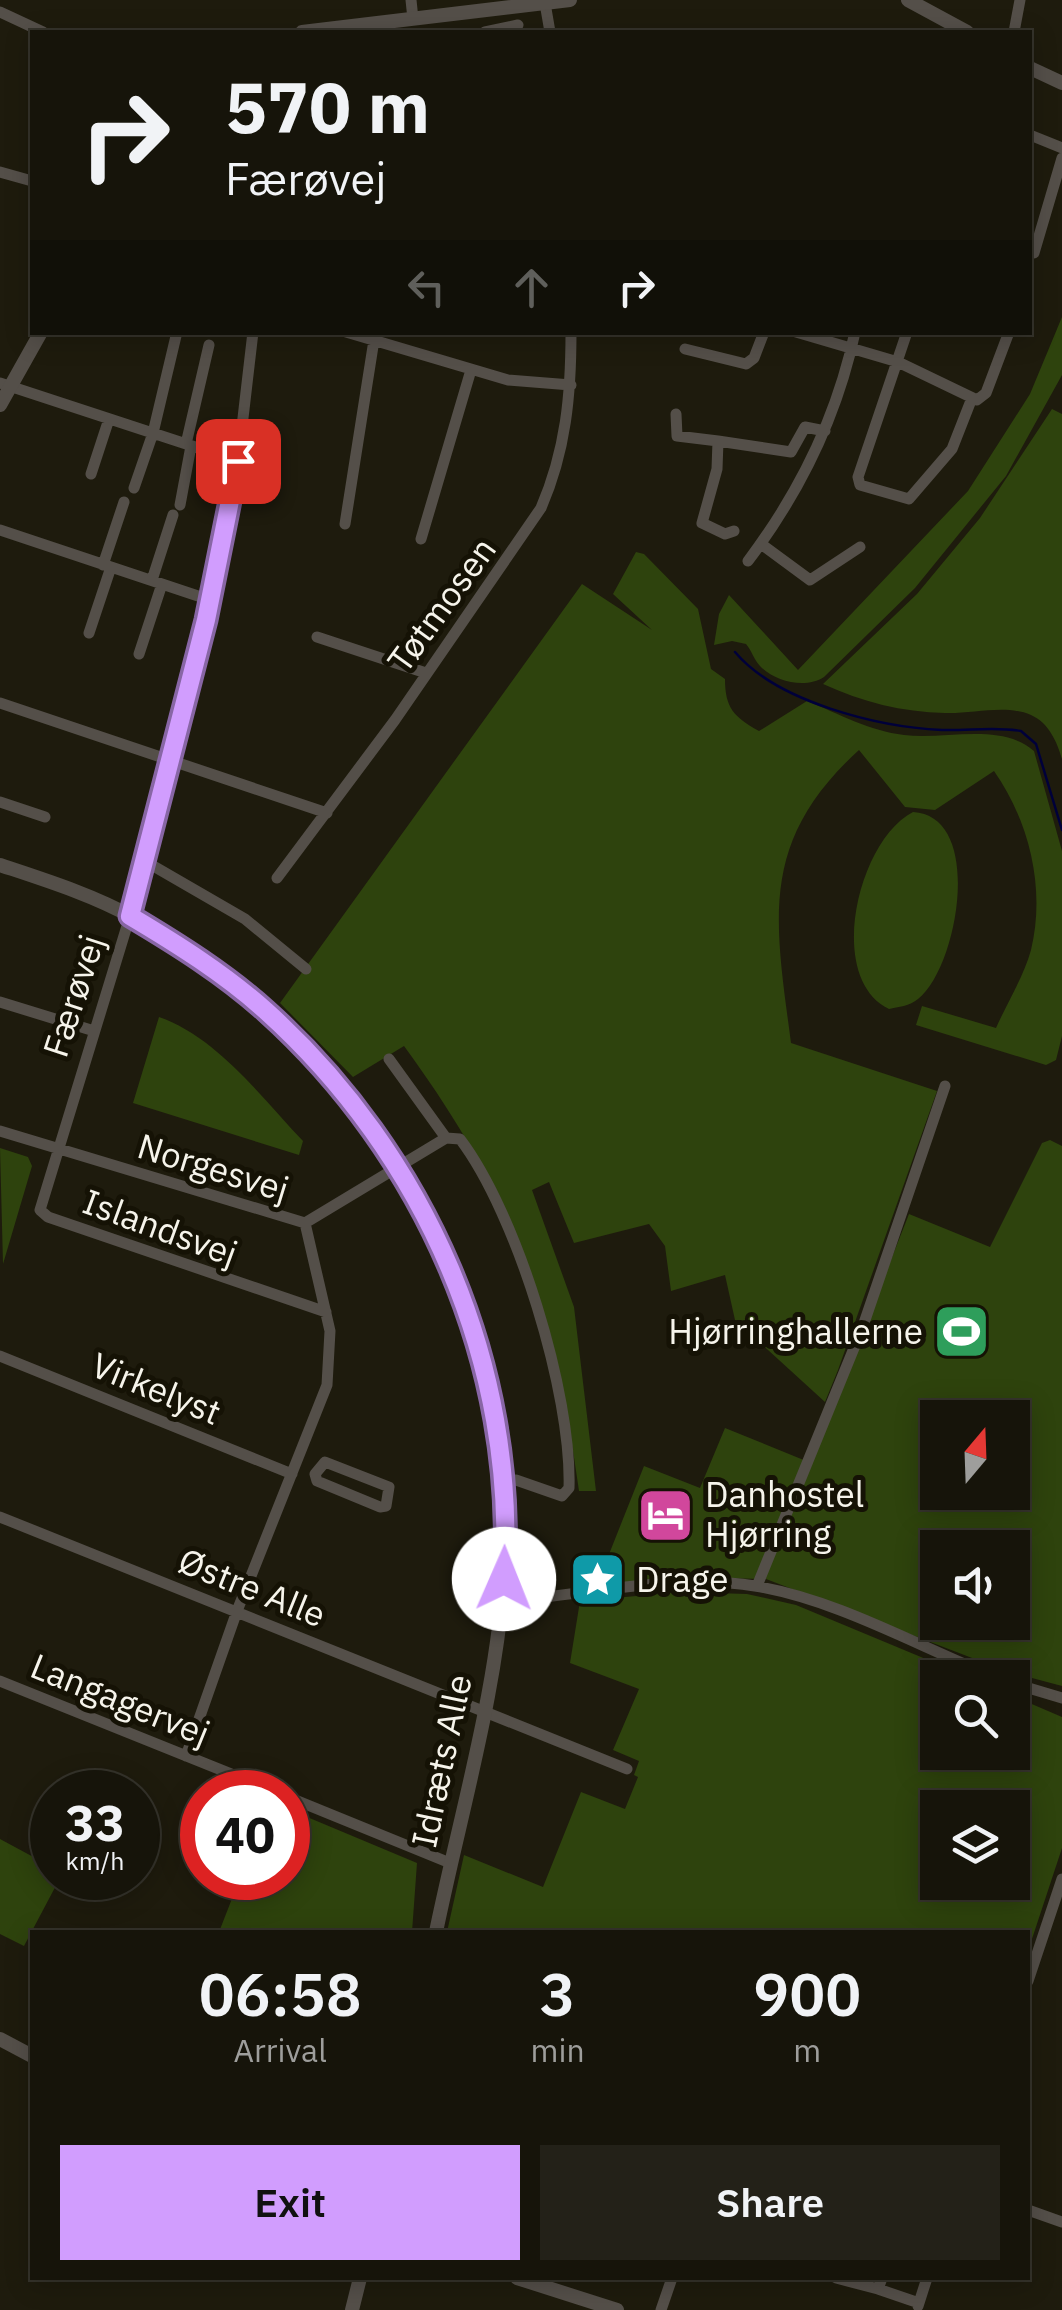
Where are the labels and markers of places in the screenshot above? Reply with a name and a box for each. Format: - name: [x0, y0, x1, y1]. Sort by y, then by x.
- pin: [196, 419, 281, 504]
- sports icon: Hjørringhallerne: [932, 1302, 992, 1362]
- place label: Hjørringhallerne: [668, 1308, 923, 1354]
- place label: Danhostel Hjørring: [705, 1471, 864, 1557]
- hotel icon: Danhostel Hjørring: [636, 1485, 696, 1545]
- place icon: Drage: [567, 1550, 627, 1610]
- place label: Drage: [636, 1556, 728, 1602]

